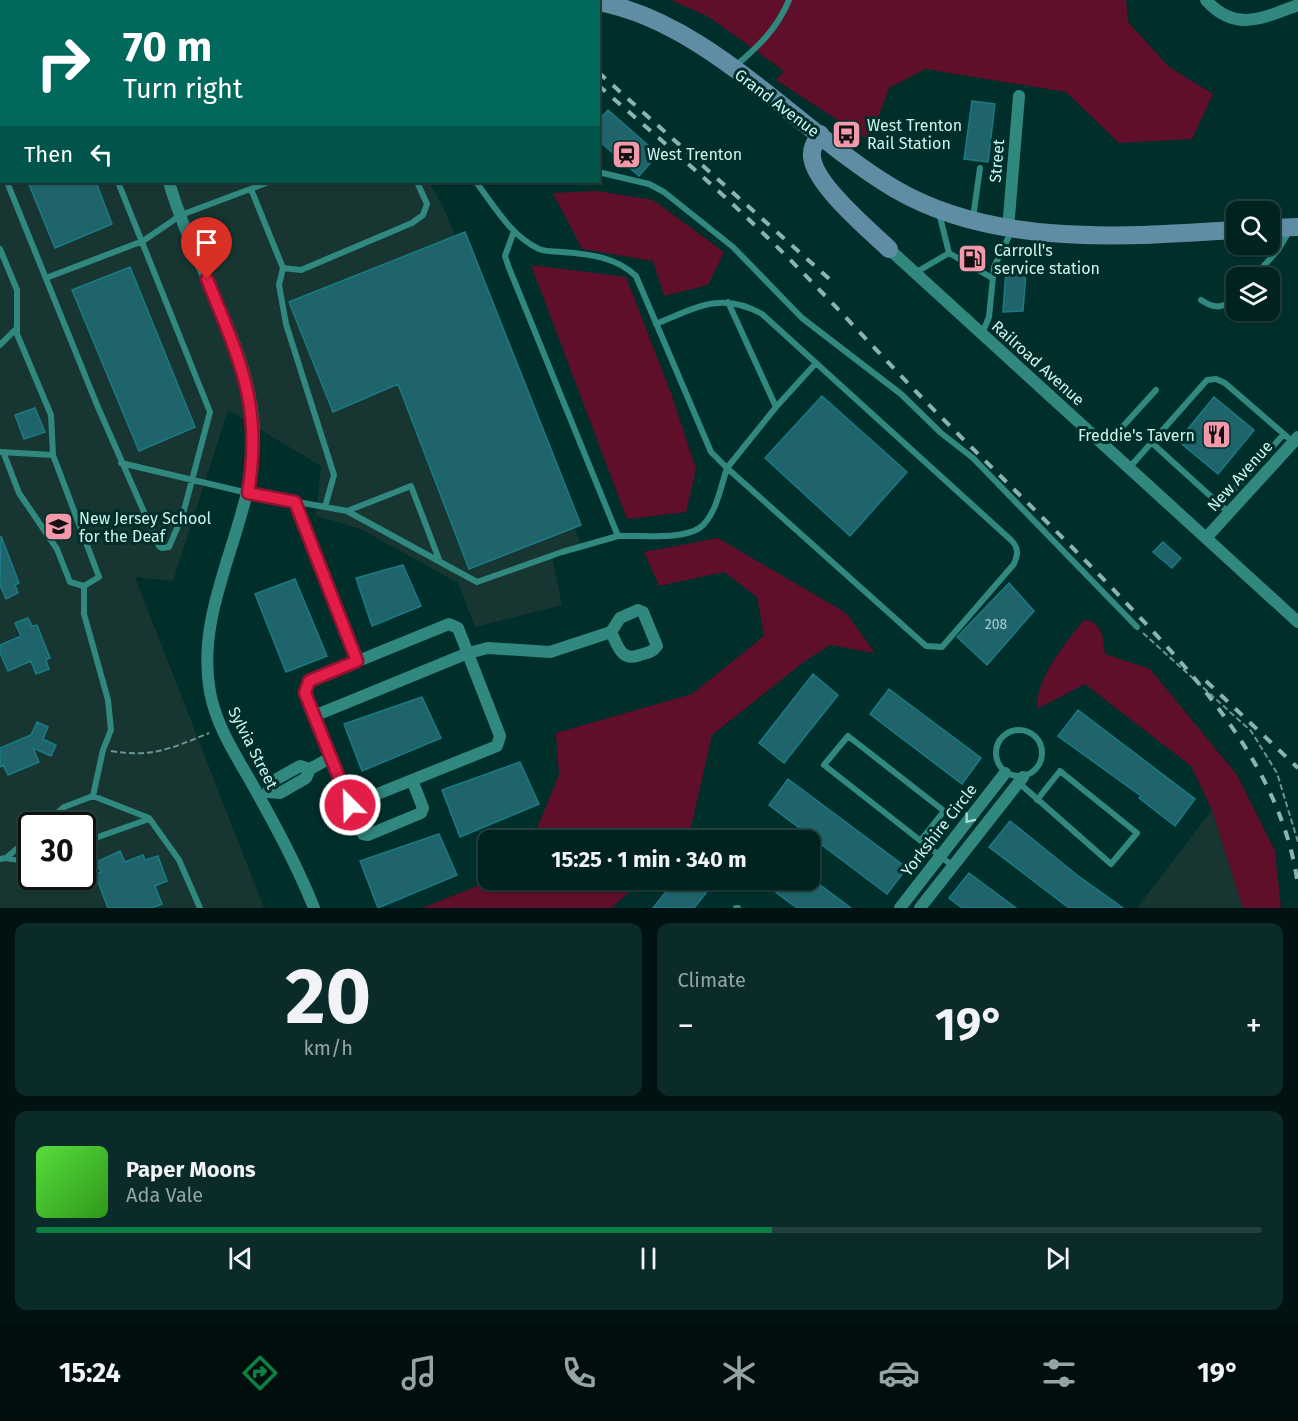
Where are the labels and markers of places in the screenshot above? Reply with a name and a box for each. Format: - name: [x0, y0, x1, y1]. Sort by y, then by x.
- place label: West Trenton Rail Station: [867, 116, 962, 153]
- bus stop icon: West Trenton Rail Station: [830, 118, 862, 150]
- station icon: West Trenton: [610, 138, 642, 170]
- place label: West Trenton: [647, 145, 742, 164]
- pin: [181, 217, 232, 279]
- place label: Carroll's service station: [994, 241, 1100, 278]
- fuel station icon: Carroll's service station: [957, 243, 989, 275]
- restaurant icon: Freddie's Tavern: [1200, 419, 1232, 451]
- place label: Freddie's Tavern: [1078, 426, 1195, 445]
- place label: New Jersey School for the Deaf: [79, 509, 212, 546]
- school or university icon: New Jersey School for the Deaf: [42, 511, 74, 543]

